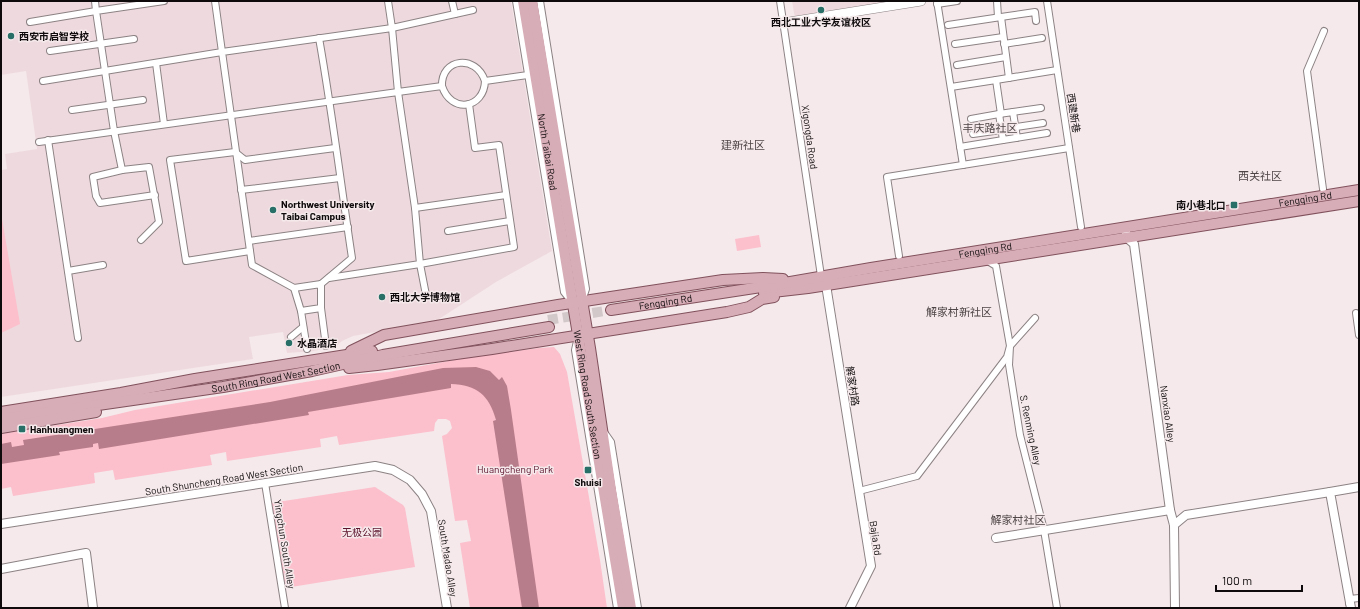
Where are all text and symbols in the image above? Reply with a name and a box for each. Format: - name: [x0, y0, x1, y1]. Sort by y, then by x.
- marker: 西北工业大学友谊校区: [816, 5, 826, 15]
- place label: 西北工业大学友谊校区: [771, 16, 871, 28]
- place label: 西安市启智学校: [19, 30, 89, 42]
- marker: 西安市启智学校: [6, 31, 16, 41]
- street label: 西建新巷: [1065, 92, 1083, 134]
- street label: Xigongda Road: [800, 104, 820, 170]
- street label: North Taibai Road: [536, 113, 560, 191]
- district label: 丰庆路社区: [963, 121, 1018, 134]
- district label: 建新社区: [721, 138, 765, 151]
- district label: 西关社区: [1238, 169, 1282, 182]
- street label: Fengqing Rd: [1278, 188, 1333, 209]
- place label: Northwest University Taibai Campus: [281, 198, 375, 222]
- place label: 南小巷北口: [1176, 199, 1226, 211]
- marker: 南小巷北口: [1229, 200, 1239, 210]
- marker: Northwest University Taibai Campus: [268, 205, 278, 215]
- street label: Fengqing Rd: [958, 240, 1013, 260]
- place label: 西北大学博物馆: [390, 291, 460, 303]
- marker: 西北大学博物馆: [377, 292, 387, 302]
- street label: Fengqing Rd: [638, 292, 693, 312]
- district label: 解家村新社区: [926, 305, 992, 318]
- street label: West Ring Road South Section: [571, 329, 604, 460]
- place label: 水晶酒店: [297, 337, 337, 349]
- marker: 水晶酒店: [284, 338, 294, 348]
- street label: South Ring Road West Section: [211, 359, 341, 395]
- street label: 解家村路: [844, 365, 862, 407]
- street label: Nanxiao Alley: [1158, 385, 1178, 444]
- street label: S. Renming Alley: [1018, 394, 1044, 467]
- place label: Hanhuangmen: [30, 423, 94, 435]
- marker: Hanhuangmen: [17, 424, 27, 434]
- street label: South Shuncheng Road West Section: [144, 461, 304, 497]
- park label: Huangcheng Park: [477, 463, 553, 475]
- marker: Shuisi: [583, 465, 593, 475]
- place label: Shuisi: [575, 476, 602, 488]
- street label: Yingchun South Alley: [272, 498, 298, 590]
- district label: 解家村社区: [991, 513, 1046, 526]
- street label: South Madao Alley: [436, 518, 460, 598]
- street label: Bajia Rd: [868, 520, 884, 556]
- park label: 无极公园: [342, 526, 382, 538]
- scale bar: [1216, 567, 1302, 593]
- text: 100 m: [1222, 573, 1252, 587]

